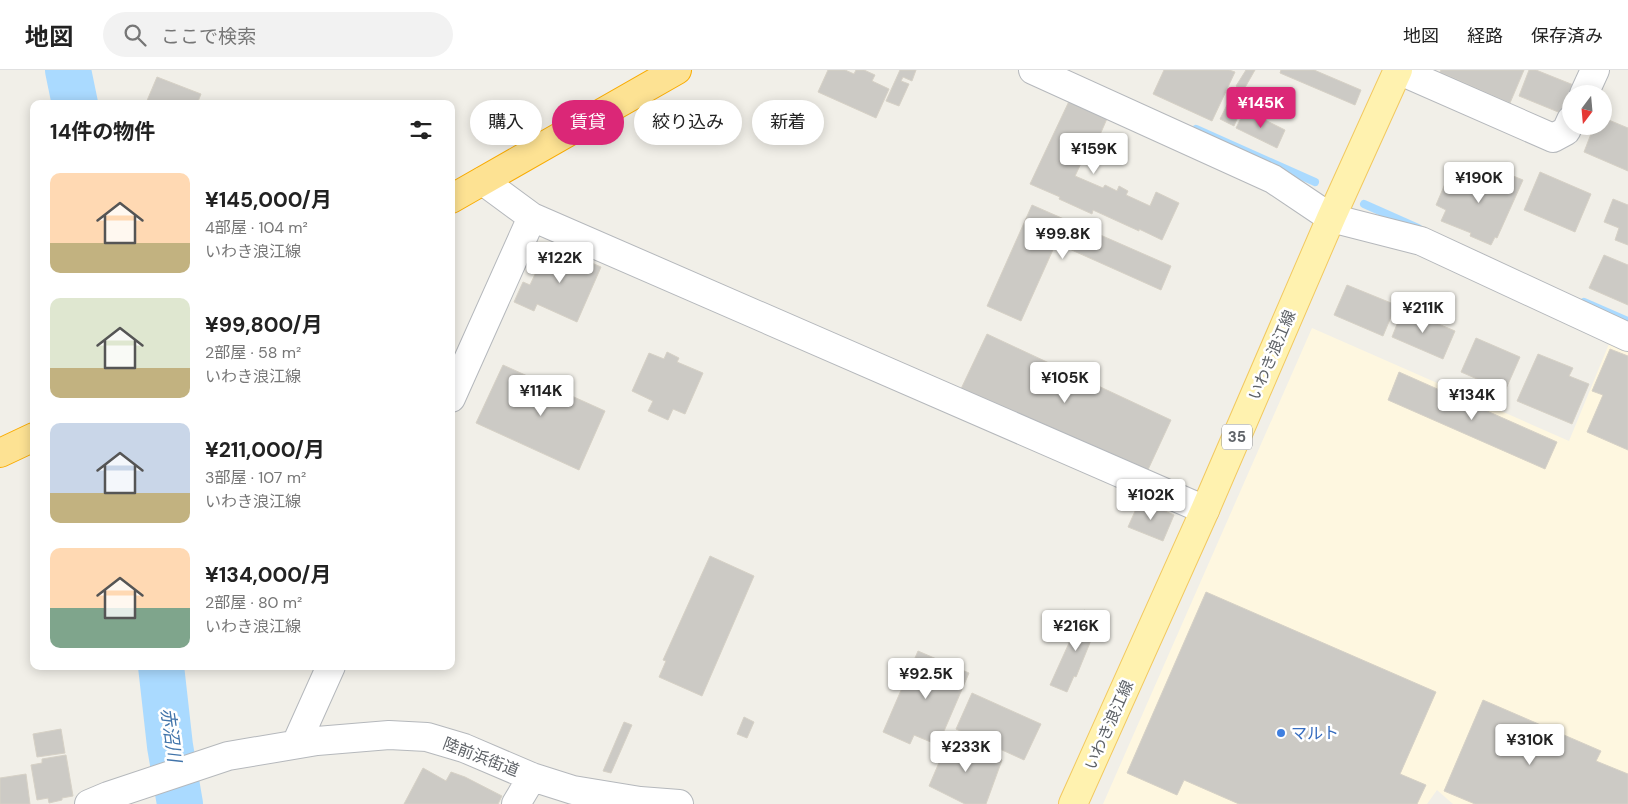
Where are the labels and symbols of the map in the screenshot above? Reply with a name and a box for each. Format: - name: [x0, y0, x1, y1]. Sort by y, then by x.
- north arrow: [1562, 85, 1612, 135]
- pin: ¥145K: [1226, 87, 1296, 129]
- pin: ¥159K: [1059, 132, 1129, 175]
- pin: ¥190K: [1444, 162, 1514, 204]
- pin: ¥99.8K: [1022, 218, 1104, 260]
- pin: ¥122K: [525, 242, 595, 284]
- pin: ¥211K: [1388, 292, 1458, 334]
- street label: いわき浪江線: [1244, 307, 1300, 403]
- pin: ¥105K: [1030, 362, 1100, 404]
- pin: ¥114K: [506, 374, 576, 417]
- pin: ¥134K: [1437, 378, 1507, 421]
- road number: 35: [1222, 424, 1252, 450]
- pin: ¥102K: [1116, 478, 1186, 521]
- pin: ¥216K: [1041, 610, 1111, 652]
- pin: ¥92.5K: [885, 658, 967, 700]
- street label: いわき浪江線: [1080, 677, 1138, 773]
- water label: 赤沼川: [155, 707, 187, 765]
- place label: マルト: [1291, 723, 1339, 744]
- pin: ¥310K: [1495, 724, 1565, 766]
- marker: マルト: [1275, 727, 1287, 739]
- pin: ¥233K: [931, 730, 1001, 773]
- street label: 陸前浜街道: [440, 733, 522, 781]

